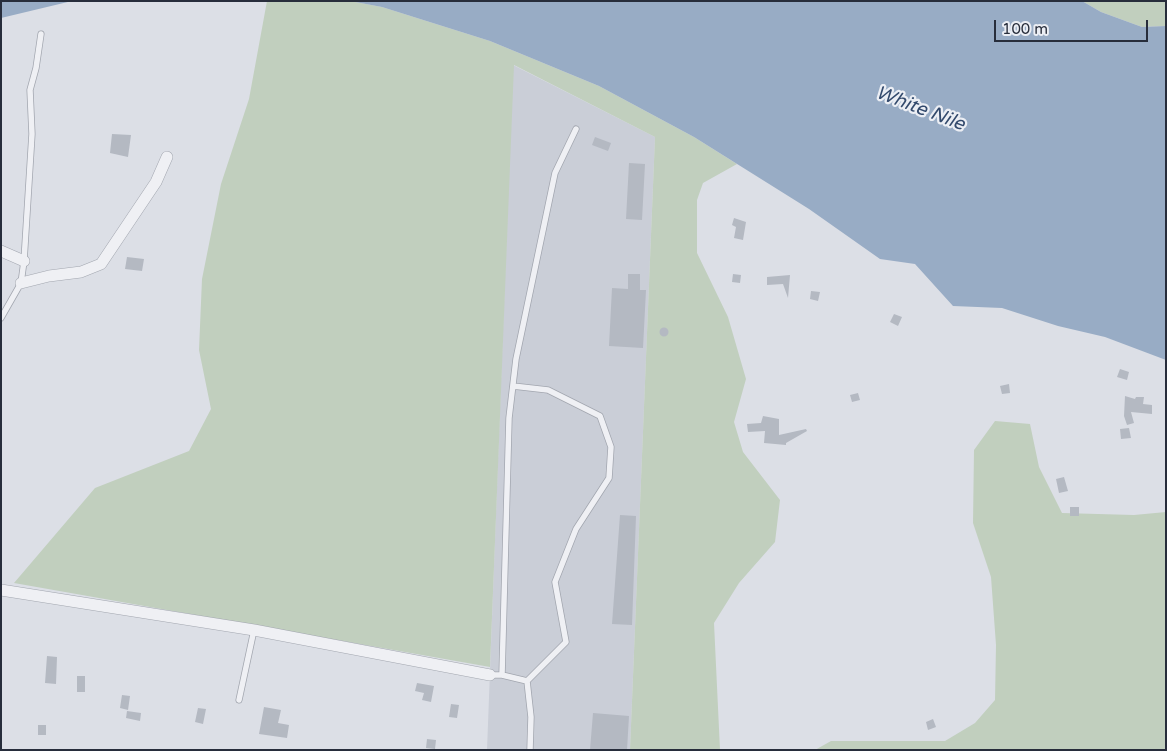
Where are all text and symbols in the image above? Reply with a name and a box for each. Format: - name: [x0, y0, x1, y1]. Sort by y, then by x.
- scale bar: [997, 10, 1151, 42]
- text: 100 m: [1002, 20, 1048, 38]
- water label: White Nile: [872, 82, 968, 136]

